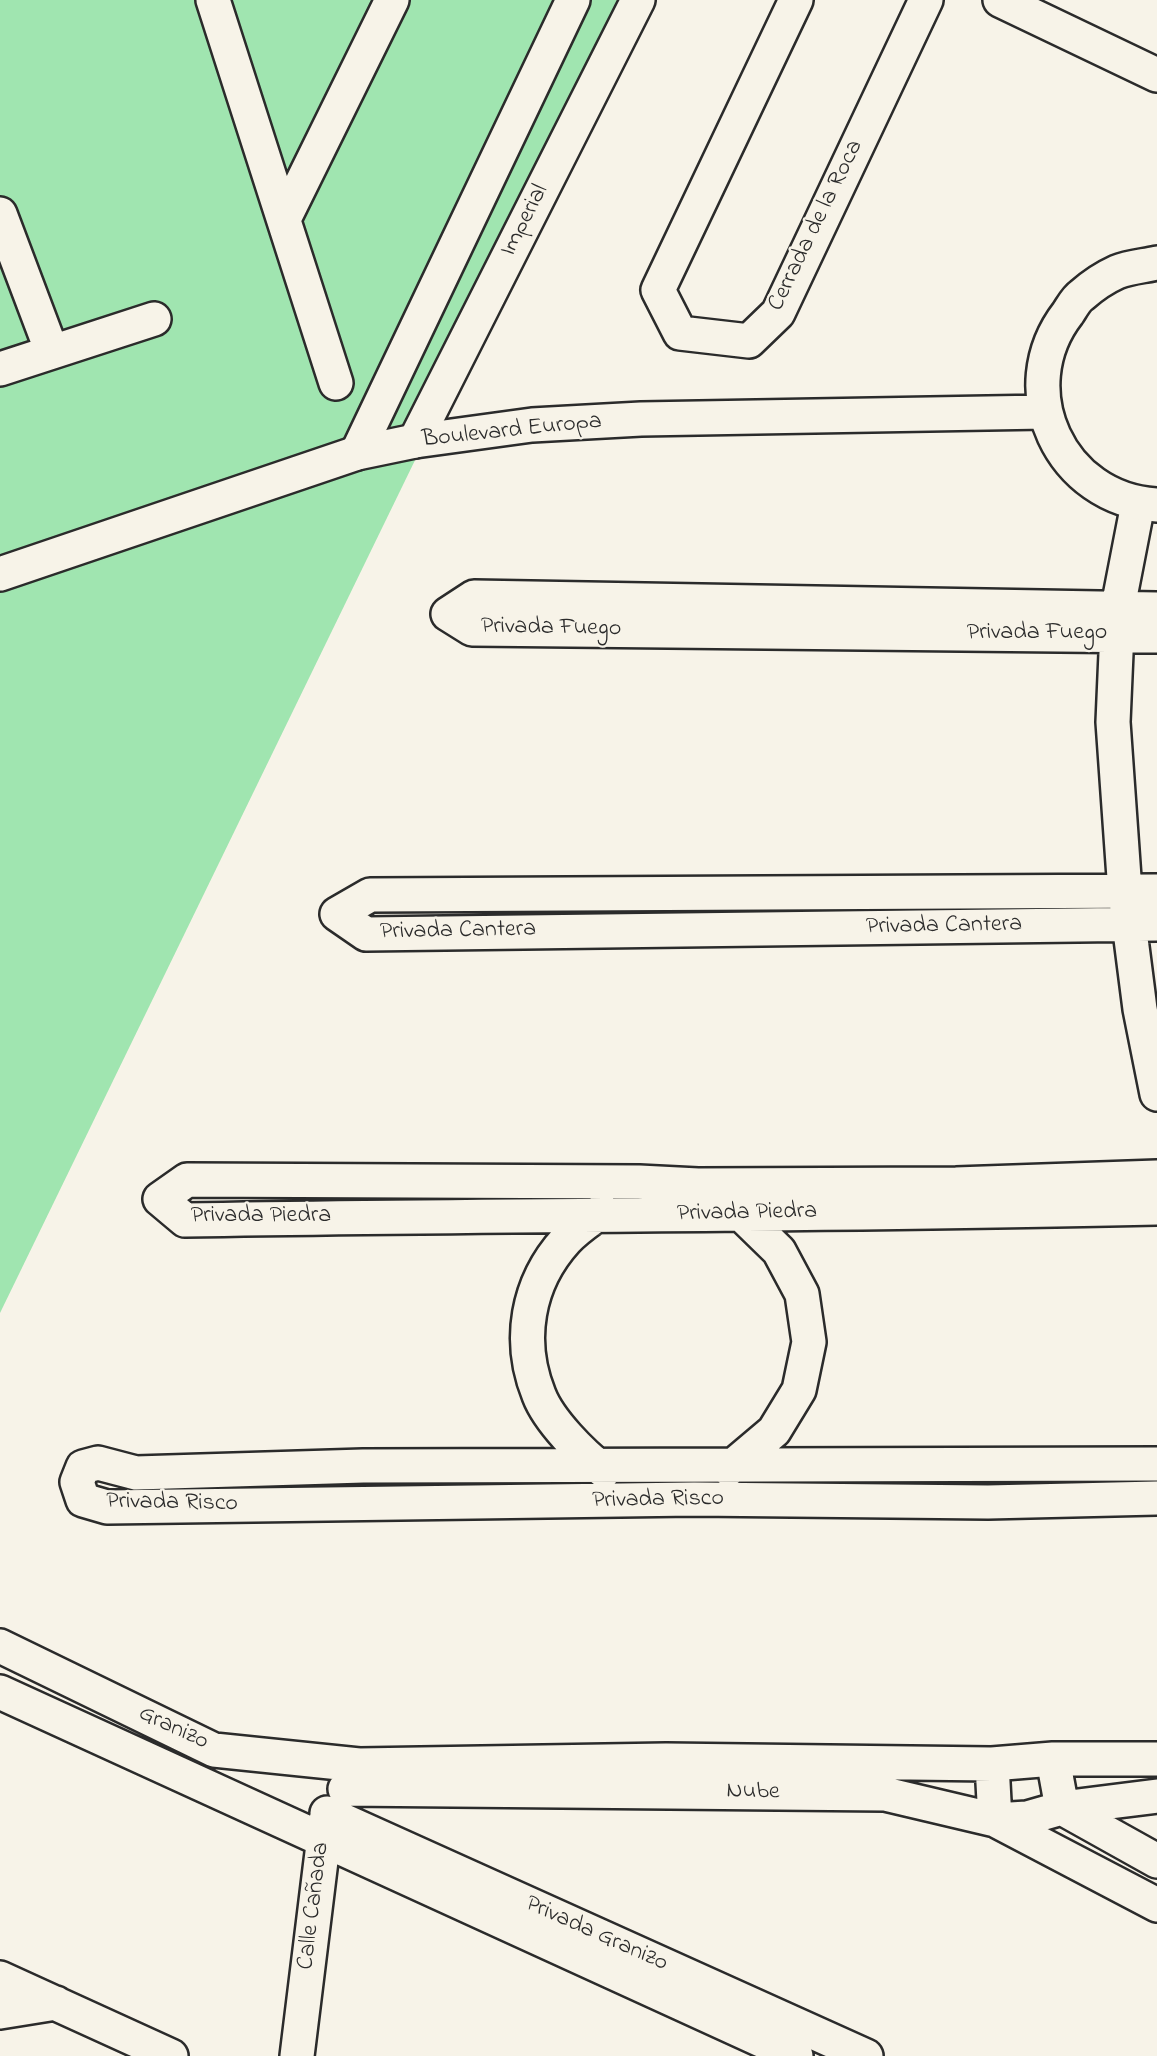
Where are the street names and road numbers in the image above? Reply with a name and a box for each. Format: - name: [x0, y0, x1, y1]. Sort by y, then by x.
- street label: Cerrada de la Roca: [763, 136, 871, 316]
- street label: Imperial: [496, 180, 556, 262]
- street label: Boulevard Europa: [421, 408, 603, 456]
- street label: Privada Fuego: [481, 613, 621, 645]
- street label: Privada Fuego: [967, 620, 1107, 648]
- street label: Privada Cantera: [866, 911, 1022, 943]
- street label: Privada Cantera: [380, 916, 536, 948]
- street label: Privada Piedra: [677, 1198, 817, 1230]
- street label: Privada Piedra: [191, 1203, 331, 1231]
- street label: Privada Risco: [592, 1485, 724, 1517]
- street label: Privada Risco: [106, 1488, 238, 1520]
- street label: Granizo: [133, 1700, 213, 1758]
- street label: Nube: [726, 1778, 780, 1808]
- street label: Calle Cañada: [293, 1841, 337, 1971]
- street label: Privada Granizo: [520, 1891, 672, 1979]

